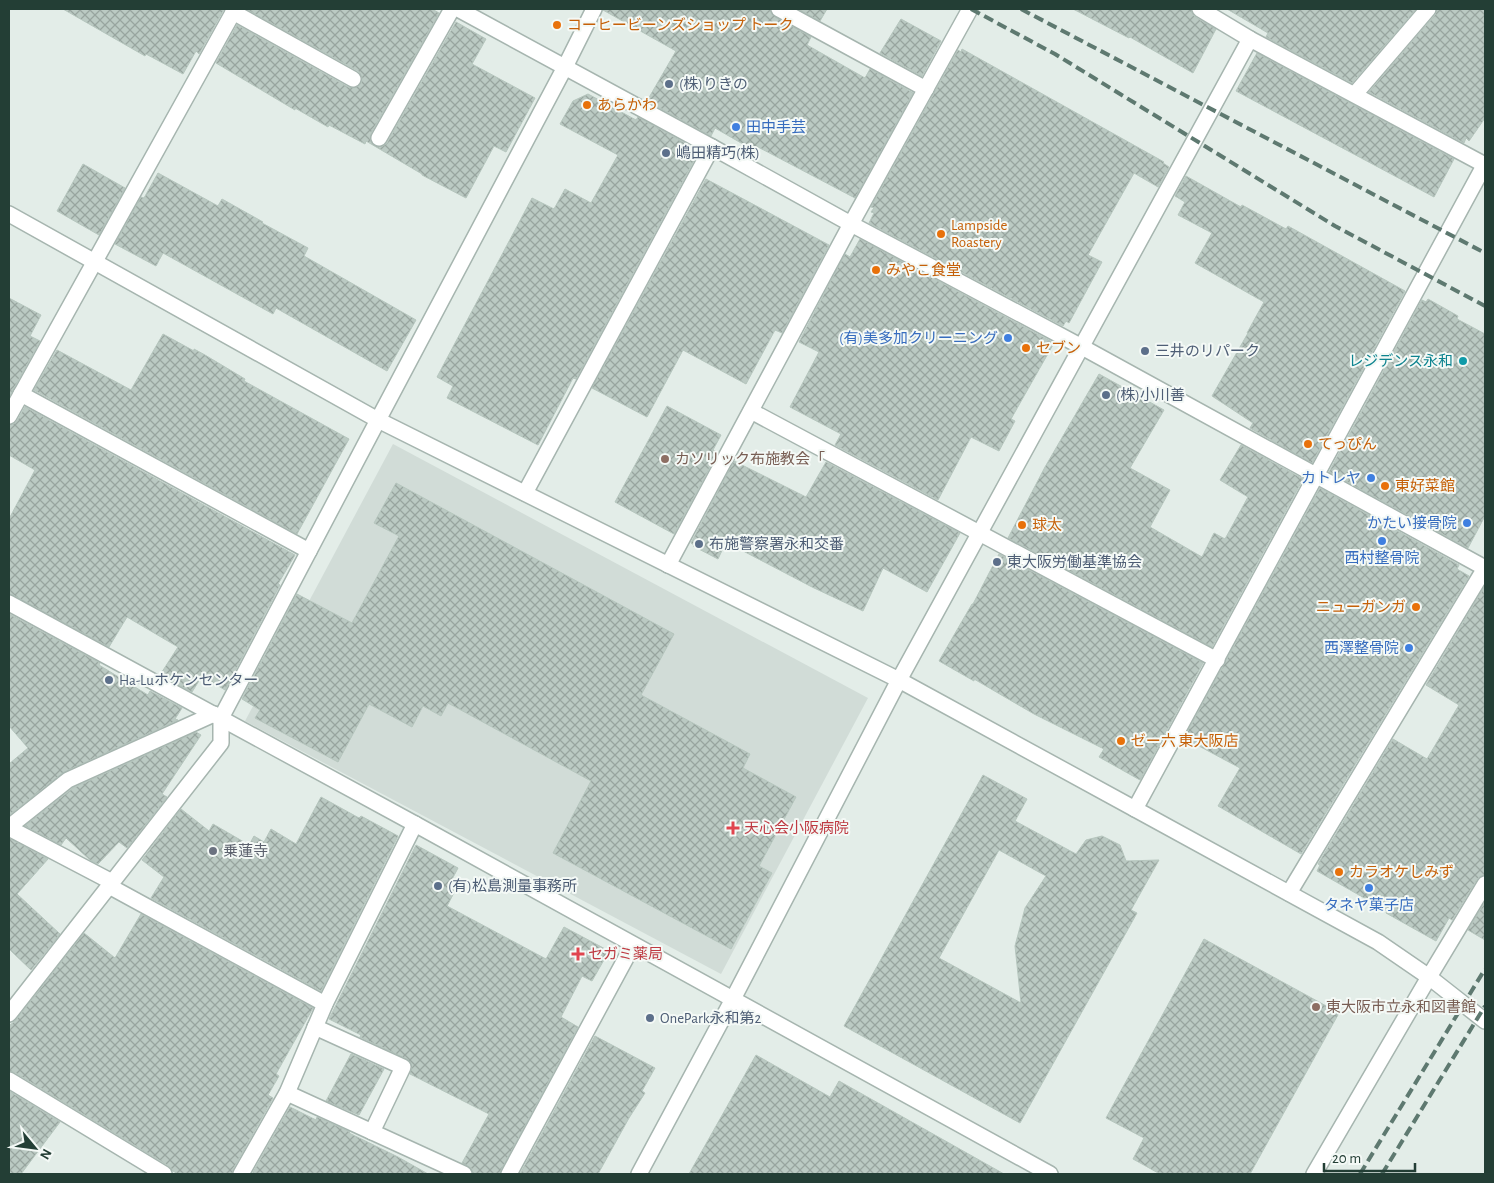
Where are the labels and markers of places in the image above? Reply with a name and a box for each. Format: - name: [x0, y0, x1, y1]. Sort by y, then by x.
- place label: コーヒービーンズショップ トーク: [567, 17, 793, 33]
- marker: コーヒービーンズショップ トーク: [551, 19, 563, 31]
- place label: (株)りきの: [679, 76, 748, 92]
- marker: (株)りきの: [663, 78, 675, 90]
- place label: あらかわ: [597, 97, 657, 113]
- marker: あらかわ: [581, 99, 593, 111]
- place label: 田中手芸: [746, 119, 806, 135]
- marker: 田中手芸: [730, 121, 742, 133]
- place label: 嶋田精巧(株): [676, 144, 760, 161]
- marker: 嶋田精巧(株): [660, 147, 672, 159]
- place label: Lampside Roastery: [951, 218, 1008, 250]
- marker: Lampside Roastery: [935, 228, 947, 240]
- place label: みやこ食堂: [886, 262, 961, 278]
- marker: みやこ食堂: [870, 264, 882, 276]
- place label: (有)美多加クリーニング: [839, 330, 998, 346]
- marker: (有)美多加クリーニング: [1002, 332, 1014, 344]
- place label: セブン: [1036, 340, 1081, 356]
- marker: セブン: [1020, 342, 1032, 354]
- place label: 三井のリパーク: [1155, 342, 1260, 359]
- marker: 三井のリパーク: [1139, 345, 1151, 357]
- place label: レジデンス永和: [1348, 353, 1453, 369]
- marker: レジデンス永和: [1457, 355, 1469, 367]
- place label: (株)小川善: [1116, 387, 1185, 403]
- marker: (株)小川善: [1100, 389, 1112, 401]
- place label: てっぴん: [1318, 437, 1377, 452]
- marker: てっぴん: [1302, 438, 1314, 450]
- place label: カソリック布施教会「: [675, 450, 825, 467]
- marker: カソリック布施教会「: [659, 453, 671, 465]
- place label: カトレヤ: [1301, 471, 1361, 486]
- marker: カトレヤ: [1365, 472, 1377, 484]
- place label: 東好菜館: [1395, 478, 1455, 494]
- marker: 東好菜館: [1379, 480, 1391, 492]
- place label: かたい接骨院: [1367, 515, 1457, 531]
- place label: 球太: [1032, 517, 1062, 533]
- marker: かたい接骨院: [1461, 517, 1473, 529]
- marker: 球太: [1016, 519, 1028, 531]
- place label: 布施警察署永和交番: [709, 535, 844, 552]
- marker: 西村整骨院: [1376, 535, 1388, 547]
- marker: 布施警察署永和交番: [693, 538, 705, 550]
- place label: 西村整骨院: [1344, 549, 1420, 566]
- place label: 東大阪労働基準協会: [1007, 553, 1142, 570]
- marker: 東大阪労働基準協会: [991, 556, 1003, 568]
- place label: ニューガンガ: [1316, 599, 1406, 615]
- marker: ニューガンガ: [1410, 601, 1422, 613]
- place label: 西澤整骨院: [1324, 640, 1399, 656]
- marker: 西澤整骨院: [1403, 642, 1415, 654]
- place label: Ha-Luホケンセンター: [119, 672, 258, 688]
- marker: Ha-Luホケンセンター: [103, 674, 115, 686]
- place label: ゼー六 東大阪店: [1131, 733, 1238, 749]
- marker: ゼー六 東大阪店: [1115, 735, 1127, 747]
- place label: 天心会小阪病院: [744, 820, 849, 836]
- marker: 天心会小阪病院: [726, 821, 740, 835]
- place label: 乗蓮寺: [223, 843, 268, 859]
- marker: 乗蓮寺: [207, 845, 219, 857]
- place label: カラオケしみず: [1349, 864, 1454, 880]
- marker: カラオケしみず: [1333, 866, 1345, 878]
- place label: (有)松島測量事務所: [448, 878, 577, 894]
- marker: (有)松島測量事務所: [432, 880, 444, 892]
- marker: タネヤ菓子店: [1363, 882, 1375, 894]
- place label: タネヤ菓子店: [1324, 897, 1414, 913]
- place label: セガミ薬局: [588, 946, 663, 962]
- marker: セガミ薬局: [572, 948, 584, 960]
- place label: 東大阪市立永和図書館: [1326, 999, 1476, 1015]
- marker: 東大阪市立永和図書館: [1310, 1001, 1322, 1013]
- place label: OnePark永和第2: [660, 1010, 762, 1026]
- marker: OnePark永和第2: [644, 1012, 656, 1024]

